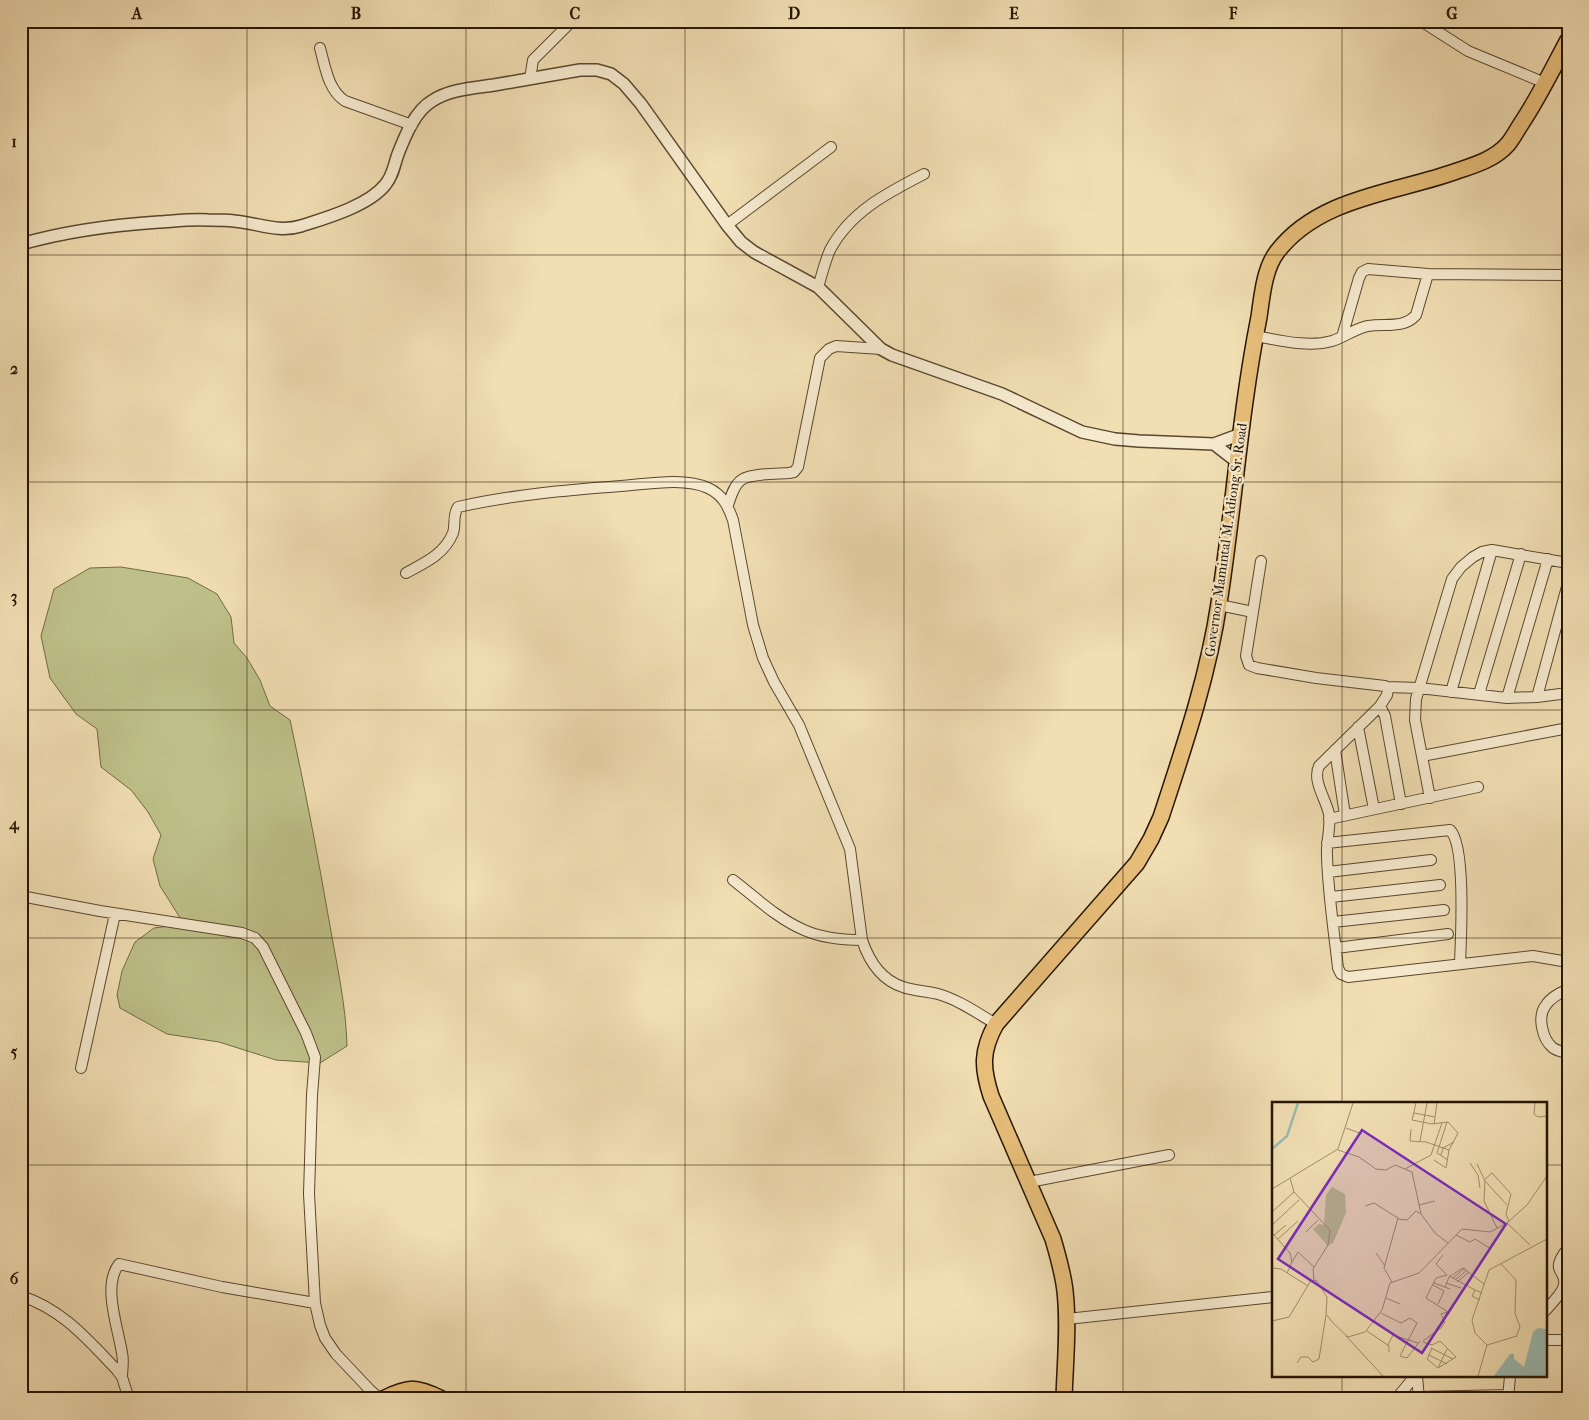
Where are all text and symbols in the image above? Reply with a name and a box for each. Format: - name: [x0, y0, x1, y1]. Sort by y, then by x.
- text: A: [131, 4, 143, 23]
- text: B: [351, 4, 361, 23]
- text: C: [570, 4, 581, 23]
- text: D: [788, 4, 800, 23]
- text: E: [1009, 4, 1019, 23]
- text: F: [1228, 4, 1238, 23]
- text: G: [1446, 4, 1458, 23]
- text: 1: [11, 132, 17, 151]
- text: 2: [10, 359, 18, 378]
- street label: Governor Mamintal M. Adiong Sr. Road: [1201, 421, 1251, 658]
- text: 3: [11, 587, 17, 607]
- text: 4: [8, 814, 20, 834]
- text: 5: [11, 1042, 18, 1061]
- inset map: [1272, 1102, 1546, 1378]
- text: 6: [10, 1269, 19, 1288]

